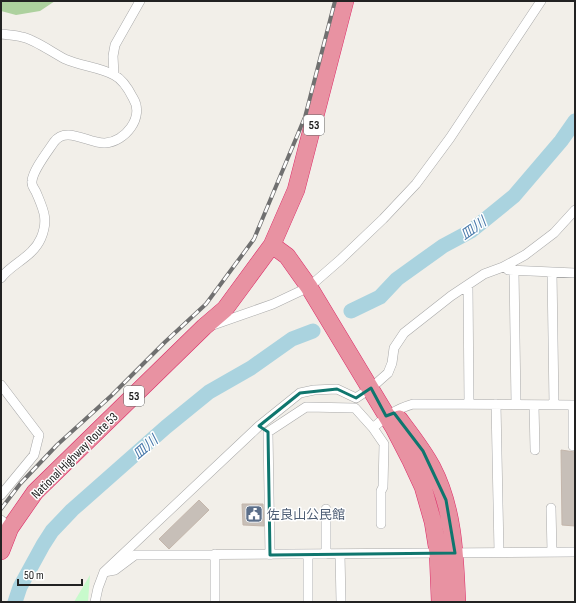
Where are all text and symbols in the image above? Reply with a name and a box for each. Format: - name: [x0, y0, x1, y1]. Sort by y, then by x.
- road number: 53: [304, 115, 324, 135]
- water label: 皿川: [457, 212, 491, 243]
- road number: 53: [124, 386, 144, 406]
- street label: National Highway Route 53: [28, 409, 121, 502]
- water label: 皿川: [129, 430, 163, 463]
- public building icon: 佐良山公民館: [244, 504, 264, 524]
- place label: 佐良山公民館: [267, 507, 345, 523]
- scale bar: [18, 561, 82, 587]
- text: 50 m: [24, 568, 44, 583]

